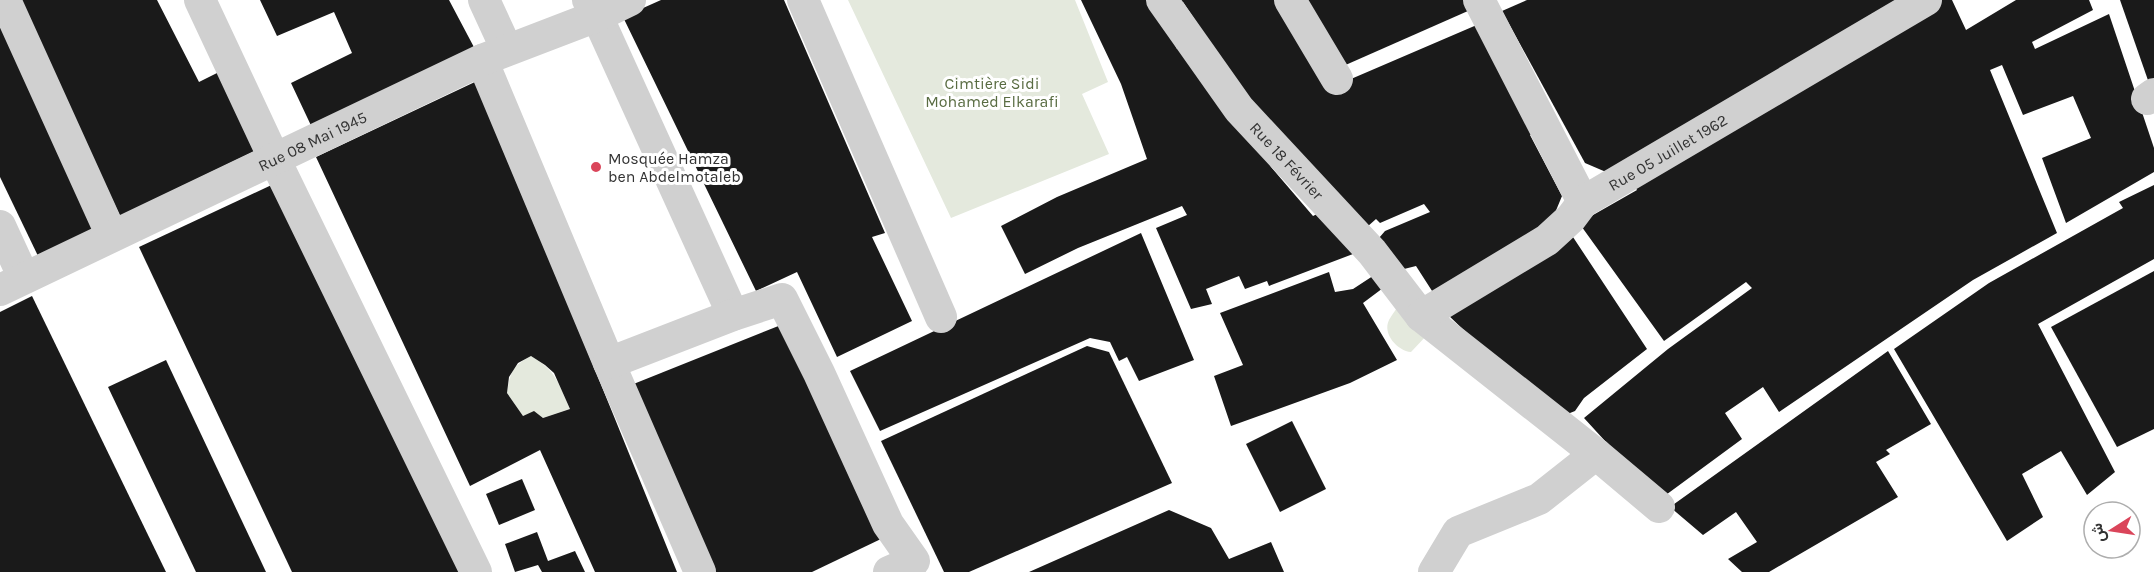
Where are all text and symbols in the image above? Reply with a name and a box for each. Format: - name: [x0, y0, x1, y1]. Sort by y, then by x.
- park label: Cimtière Sidi Mohamed Elkarafi: [925, 74, 1059, 111]
- street label: Rue 08 Mai 1945: [255, 107, 370, 175]
- street label: Rue 05 Juillet 1962: [1605, 110, 1731, 195]
- street label: Rue 18 Février: [1246, 118, 1328, 204]
- place label: Mosquée Hamza ben Abdelmotaleb: [608, 149, 741, 186]
- marker: Mosquée Hamza ben Abdelmotaleb: [589, 160, 603, 174]
- north arrow: [2082, 500, 2142, 560]
- text: ش: [2087, 522, 2109, 544]

